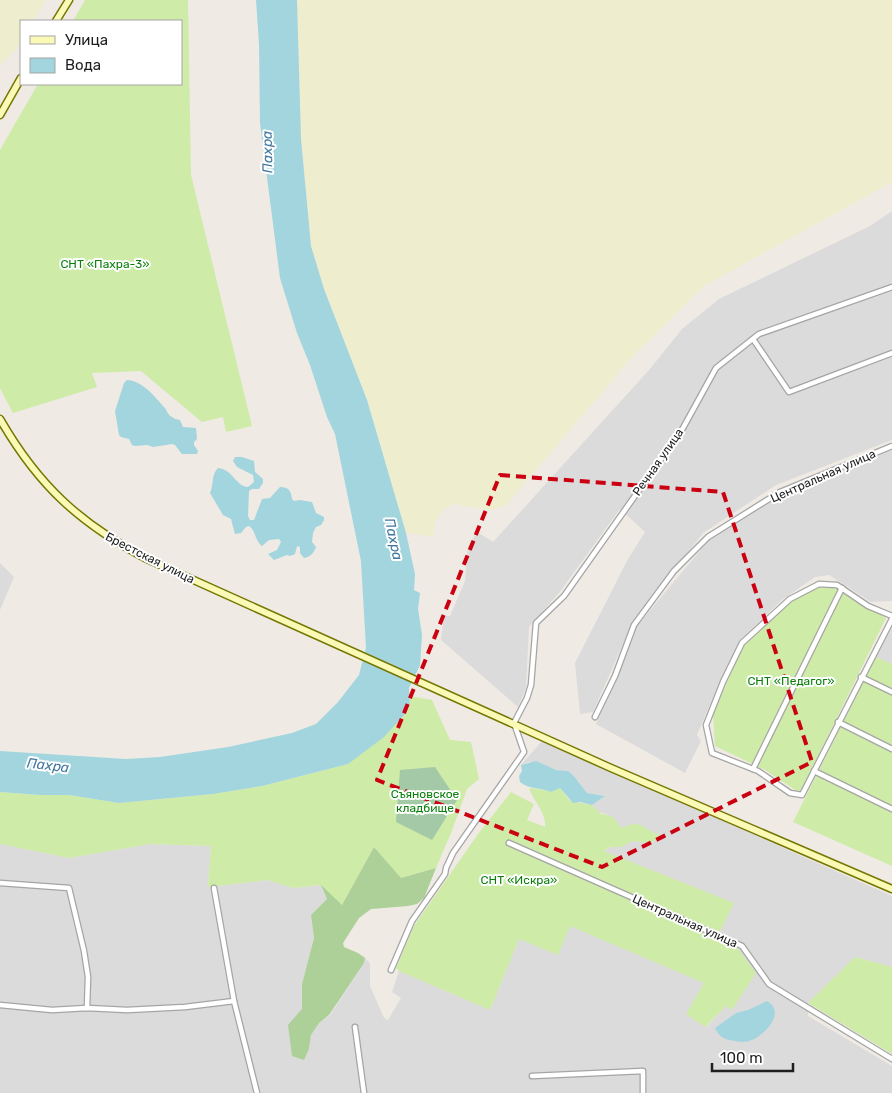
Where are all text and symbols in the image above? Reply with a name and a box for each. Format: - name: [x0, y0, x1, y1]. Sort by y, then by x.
- legend: [20, 20, 182, 85]
- text: Улица: [65, 31, 108, 49]
- text: Вода: [65, 56, 101, 74]
- water label: Пахра: [259, 131, 276, 173]
- park label: СНТ «Пахра-3»: [60, 257, 150, 271]
- street label: Речная улица: [630, 426, 686, 498]
- street label: Центральная улица: [768, 447, 878, 505]
- water label: Пахра: [381, 517, 406, 562]
- street label: Брестская улица: [103, 530, 197, 586]
- park label: СНТ «Педагог»: [747, 674, 835, 688]
- water label: Пахра: [26, 754, 70, 777]
- park label: Съяновское кладбище: [391, 787, 460, 815]
- park label: СНТ «Искра»: [481, 873, 557, 887]
- street label: Центральная улица: [630, 892, 740, 950]
- scale bar: [712, 1040, 793, 1072]
- text: 100 m: [720, 1049, 762, 1067]

